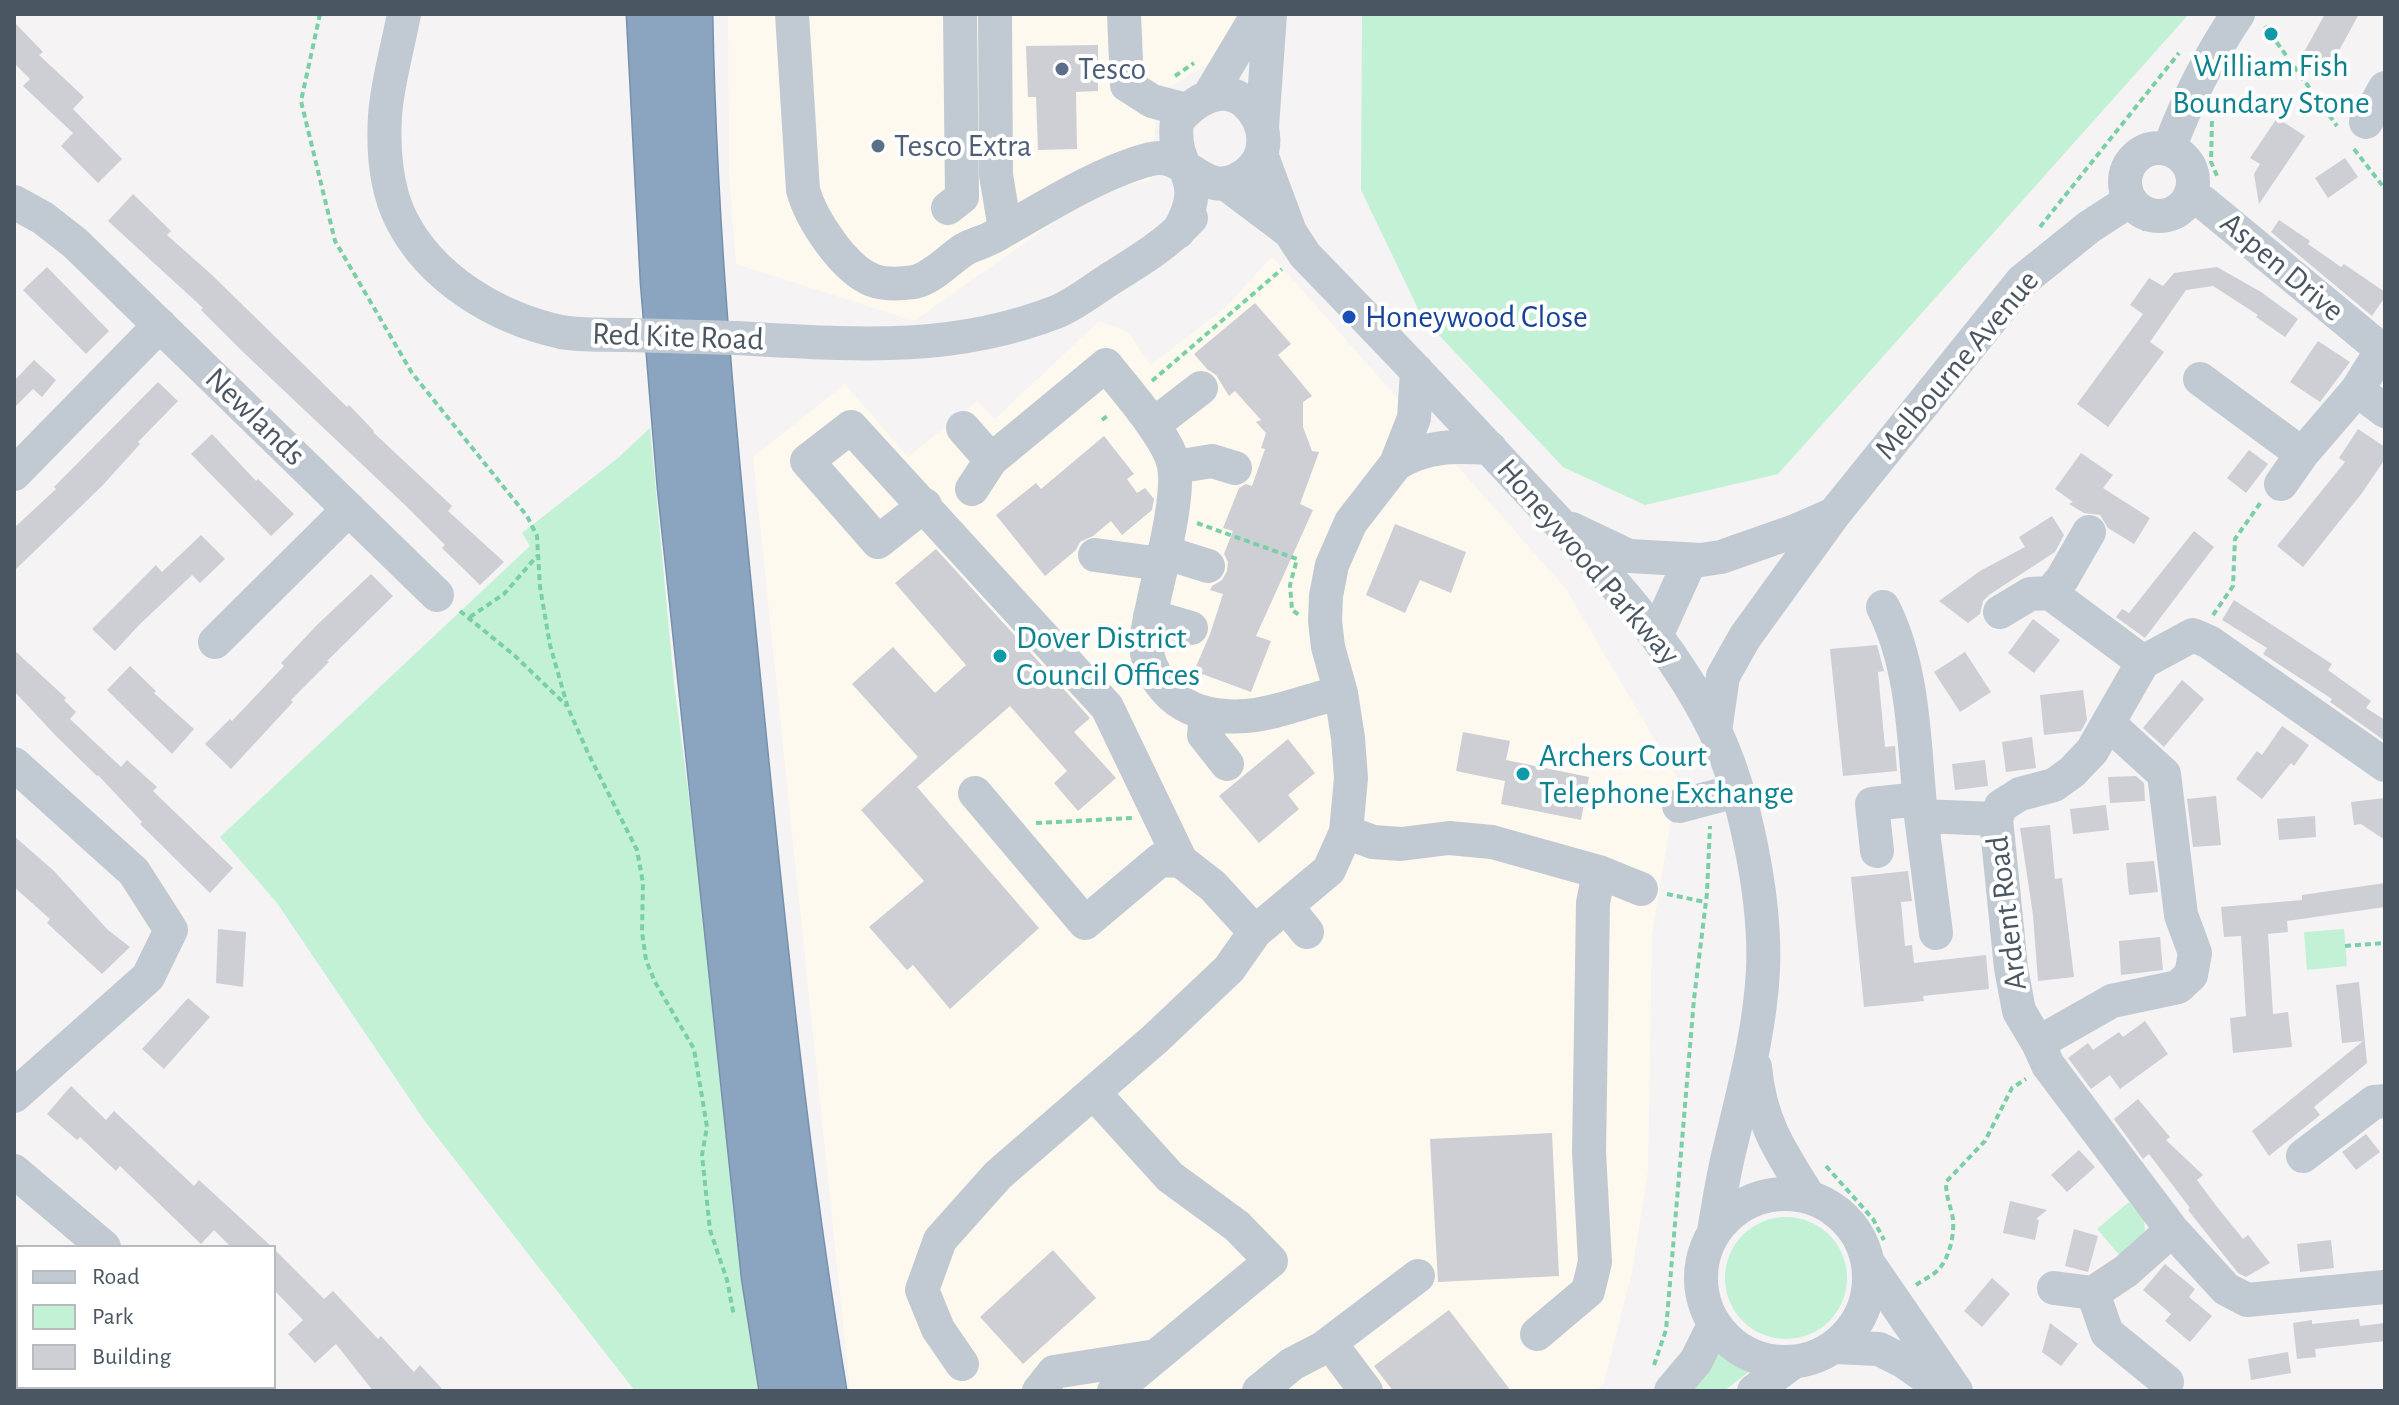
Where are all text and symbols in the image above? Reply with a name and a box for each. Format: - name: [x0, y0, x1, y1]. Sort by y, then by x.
- marker: William Fish Boundary Stone: [2262, 25, 2280, 43]
- place label: William Fish Boundary Stone: [2172, 47, 2370, 122]
- place label: Tesco: [1078, 50, 1146, 88]
- marker: Tesco: [1053, 60, 1071, 78]
- place label: Tesco Extra: [894, 127, 1032, 165]
- marker: Tesco Extra: [869, 137, 887, 155]
- street label: Aspen Drive: [2212, 204, 2352, 330]
- street label: Melbourne Avenue: [1867, 262, 2047, 468]
- place label: Honeywood Close: [1365, 298, 1588, 336]
- marker: Honeywood Close: [1340, 308, 1358, 326]
- street label: Red Kite Road: [591, 315, 765, 359]
- street label: Newlands: [197, 360, 313, 474]
- street label: Honeywood Parkway: [1488, 451, 1688, 673]
- place label: Dover District Council Offices: [1016, 619, 1200, 694]
- marker: Dover District Council Offices: [991, 647, 1009, 665]
- place label: Archers Court Telephone Exchange: [1539, 737, 1794, 812]
- marker: Archers Court Telephone Exchange: [1514, 765, 1532, 783]
- street label: Ardent Road: [1978, 834, 2036, 992]
- legend: [16, 1245, 276, 1389]
- text: Road: [92, 1265, 140, 1289]
- text: Park: [92, 1305, 133, 1329]
- text: Building: [92, 1345, 171, 1369]

